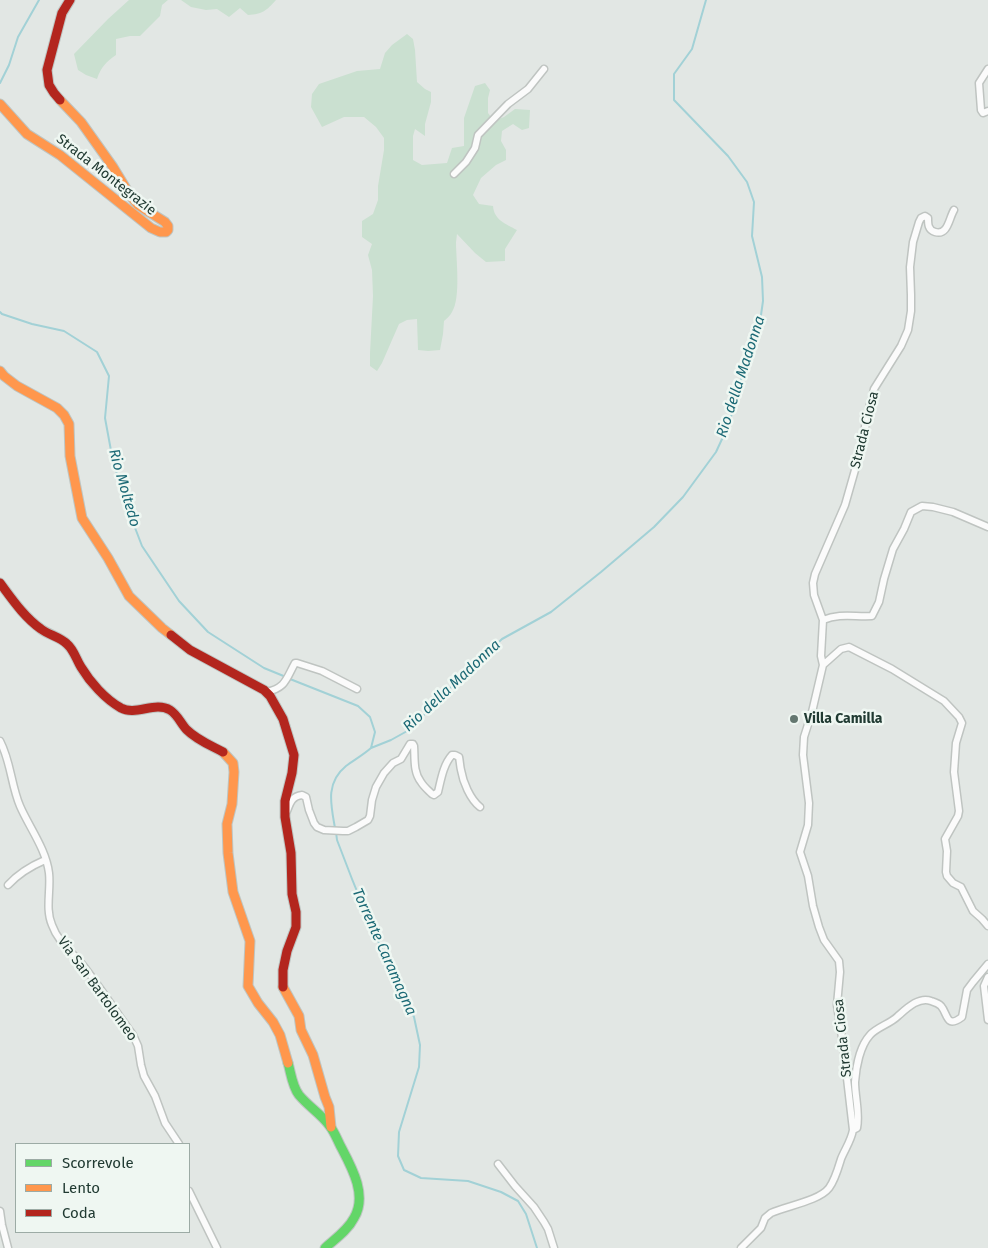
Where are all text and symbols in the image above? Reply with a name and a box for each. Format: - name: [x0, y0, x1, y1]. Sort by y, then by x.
- street label: Strada Montegrazie: [53, 131, 159, 219]
- water label: Rio della Madonna: [713, 314, 769, 440]
- street label: Strada Ciosa: [847, 390, 883, 470]
- water label: Rio Moltedo: [104, 447, 144, 529]
- water label: Rio della Madonna: [399, 636, 505, 736]
- place label: Villa Camilla: [804, 711, 882, 727]
- marker: Villa Camilla: [788, 713, 800, 725]
- water label: Torrente Caramagna: [348, 886, 420, 1018]
- street label: Via San Bartolomeo: [54, 934, 140, 1044]
- street label: Strada Ciosa: [831, 998, 855, 1078]
- legend: [15, 1143, 190, 1233]
- text: Scorrevole: [62, 1154, 134, 1172]
- text: Lento: [62, 1179, 100, 1197]
- text: Coda: [62, 1204, 96, 1222]

